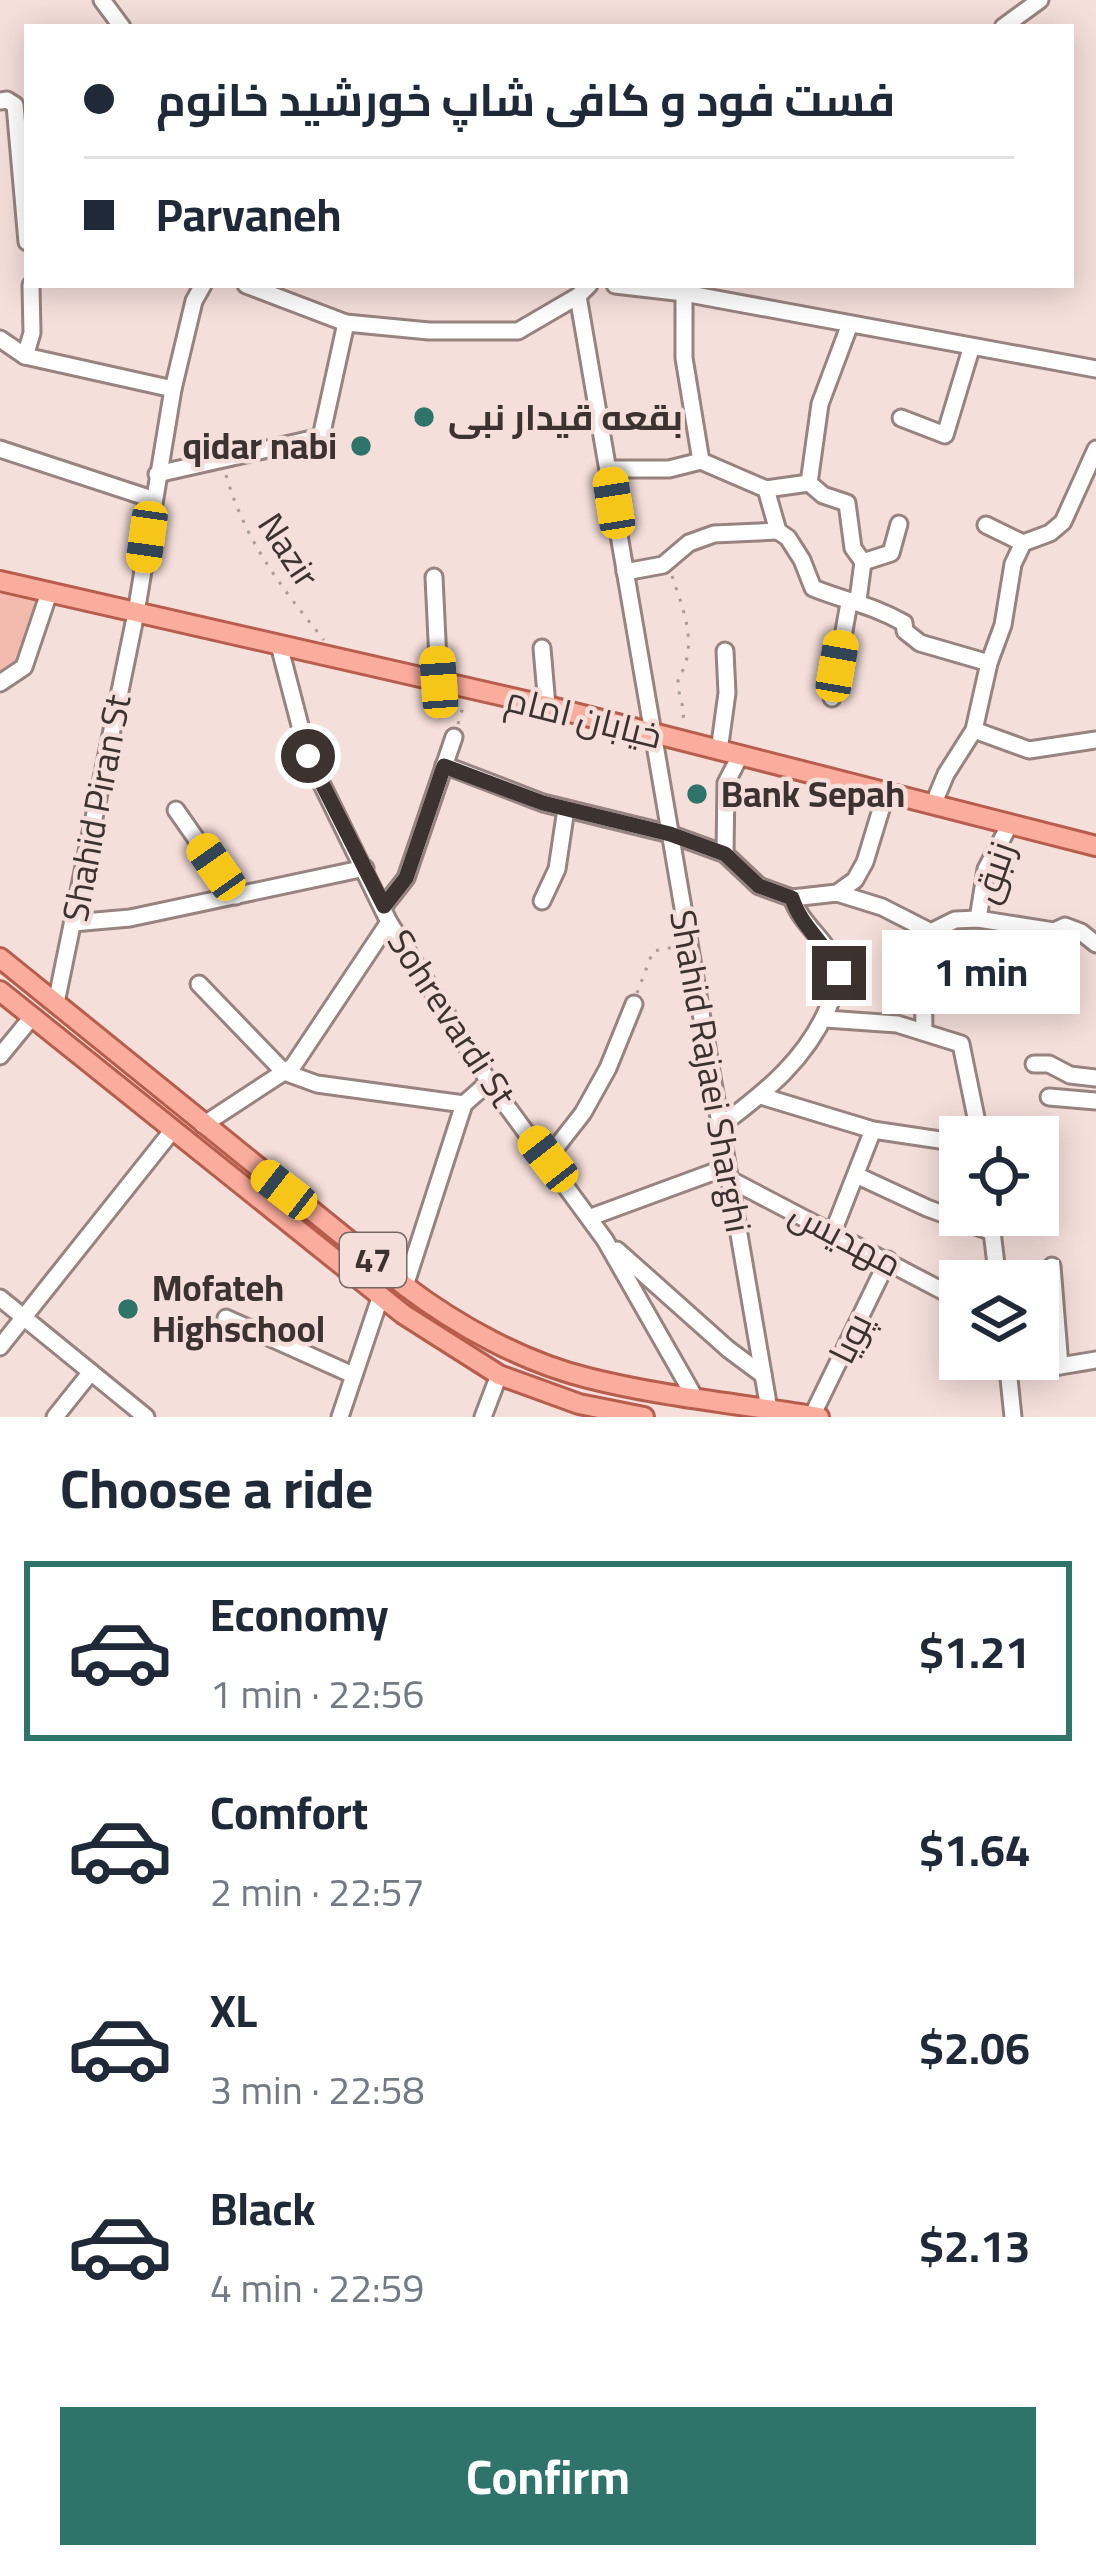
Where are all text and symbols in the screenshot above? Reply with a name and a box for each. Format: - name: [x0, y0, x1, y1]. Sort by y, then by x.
- text: فست فود و کافی شاپ خورشید خانوم: [156, 57, 895, 142]
- text: Parvaneh: [156, 172, 342, 257]
- place label: بقعه قیدار نبی: [448, 383, 683, 451]
- marker: بقعه قیدار نبی: [411, 404, 437, 430]
- place label: qidar nabi: [183, 412, 337, 480]
- marker: qidar nabi: [348, 433, 374, 459]
- car: [591, 465, 637, 541]
- street label: Nazir: [239, 498, 339, 602]
- car: [124, 499, 170, 575]
- car: [813, 627, 861, 705]
- car: [419, 645, 459, 719]
- street label: خیابان امام: [499, 665, 669, 769]
- street label: Shahid Piran St: [41, 688, 151, 928]
- route start: [281, 729, 335, 783]
- place label: Bank Sepah: [721, 760, 905, 828]
- marker: Bank Sepah: [684, 781, 710, 807]
- car: [181, 827, 251, 907]
- street label: زنبق: [951, 832, 1035, 912]
- street label: Shahid Rajaei Sharghi: [649, 904, 773, 1238]
- street label: Sohrevardi St: [368, 915, 536, 1122]
- callout: 1 min: [881, 931, 1079, 1015]
- text: 1 min: [934, 935, 1028, 1008]
- route end: [812, 946, 866, 1000]
- map controls: [939, 1116, 1059, 1380]
- button: locate: [939, 1116, 1059, 1236]
- car: [512, 1120, 584, 1198]
- car: [245, 1154, 323, 1226]
- street label: مهدیس: [777, 1180, 915, 1296]
- road number: 47: [340, 1233, 406, 1287]
- place label: Mofateh Highschool: [152, 1254, 325, 1363]
- button: layers: [939, 1260, 1059, 1380]
- marker: Mofateh Highschool: [115, 1296, 141, 1322]
- street label: پویا: [808, 1300, 892, 1376]
- text: Choose a ride: [60, 1438, 373, 1539]
- text: Economy: [210, 1572, 389, 1657]
- icon: car: [66, 1597, 174, 1705]
- text: $1.21: [919, 1609, 1030, 1694]
- text: 1 min · 22:56: [210, 1657, 424, 1730]
- text: Comfort: [210, 1770, 368, 1855]
- icon: car: [66, 1795, 174, 1903]
- text: $1.64: [919, 1807, 1030, 1892]
- text: 2 min · 22:57: [210, 1855, 424, 1928]
- text: XL: [210, 1968, 257, 2053]
- icon: car: [66, 1993, 174, 2101]
- text: $2.06: [919, 2005, 1030, 2090]
- text: 3 min · 22:58: [210, 2053, 424, 2126]
- text: Black: [210, 2166, 315, 2251]
- icon: car: [66, 2191, 174, 2299]
- text: $2.13: [919, 2203, 1030, 2288]
- text: 4 min · 22:59: [210, 2251, 424, 2324]
- button: Confirm: [60, 2407, 1036, 2545]

